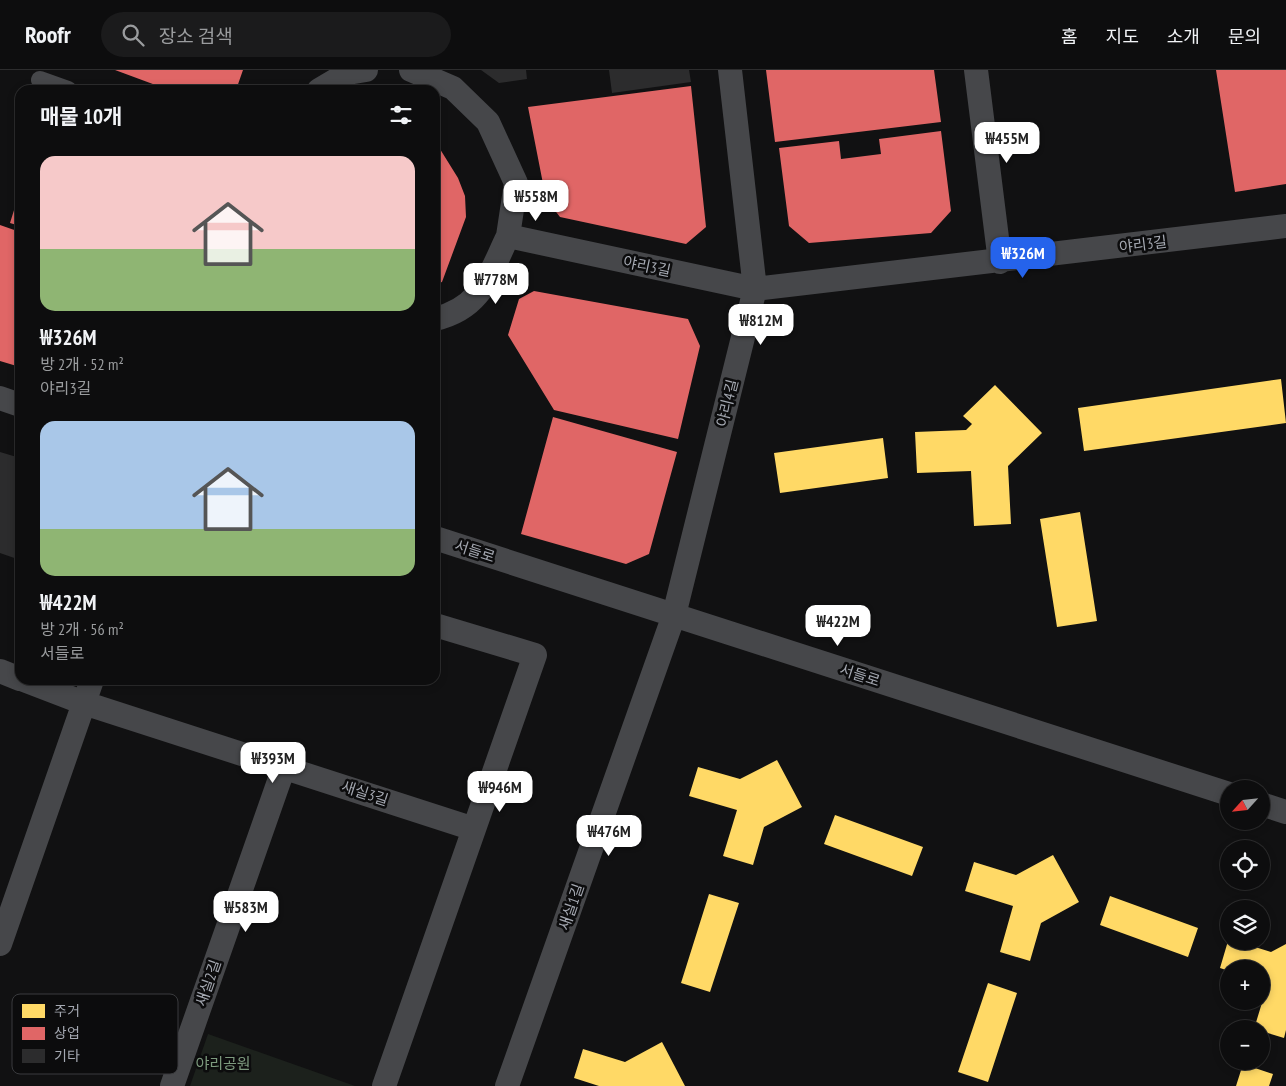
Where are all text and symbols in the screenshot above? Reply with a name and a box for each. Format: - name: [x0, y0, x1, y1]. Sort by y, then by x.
- search box: [101, 12, 451, 57]
- text: Roofr: [25, 19, 71, 50]
- icon: search: [119, 21, 147, 49]
- text: 장소 검색: [159, 24, 233, 48]
- text: 홈: [1061, 25, 1078, 48]
- text: 지도: [1106, 25, 1139, 48]
- text: 소개: [1167, 25, 1200, 48]
- text: 문의: [1228, 25, 1261, 48]
- icon: filters: [387, 101, 415, 129]
- text: 매물 10개: [40, 103, 122, 130]
- pin: ₩455M: [972, 122, 1042, 164]
- text: ₩455M: [985, 128, 1029, 148]
- pin: ₩558M: [501, 180, 571, 222]
- text: ₩558M: [514, 186, 558, 206]
- icon: home: [183, 189, 273, 279]
- street label: 야리3길: [1118, 232, 1168, 256]
- pin: ₩326M: [988, 236, 1058, 279]
- text: ₩326M: [1001, 243, 1045, 263]
- street label: 야리3길: [621, 252, 673, 280]
- pin: ₩778M: [461, 262, 531, 305]
- text: ₩778M: [474, 269, 518, 289]
- pin: ₩812M: [726, 304, 796, 346]
- text: ₩812M: [739, 310, 783, 330]
- text: ₩326M: [40, 324, 96, 351]
- text: 방 2개 · 52 m²: [40, 354, 124, 374]
- street label: 야리4길: [712, 377, 742, 429]
- text: 야리3길: [40, 378, 91, 398]
- icon: home: [183, 454, 273, 544]
- street label: 서들로: [452, 536, 498, 566]
- text: ₩422M: [40, 589, 96, 616]
- pin: ₩422M: [803, 604, 873, 647]
- text: ₩422M: [816, 611, 860, 631]
- text: 방 2개 · 56 m²: [40, 619, 124, 639]
- text: 서들로: [40, 643, 84, 663]
- street label: 서들로: [837, 660, 883, 690]
- pin: ₩393M: [238, 742, 308, 784]
- text: ₩393M: [251, 748, 295, 768]
- pin: ₩946M: [465, 770, 535, 813]
- street label: 새실3길: [339, 777, 391, 809]
- text: ₩946M: [478, 777, 522, 797]
- north arrow: [1220, 780, 1270, 830]
- map controls: [1220, 780, 1270, 1070]
- pin: ₩476M: [574, 814, 644, 857]
- text: ₩476M: [587, 821, 631, 841]
- button: locate: [1220, 840, 1270, 890]
- street label: 새실1길: [554, 881, 588, 933]
- pin: ₩583M: [211, 890, 281, 933]
- text: ₩583M: [224, 897, 268, 917]
- button: layers: [1220, 900, 1270, 950]
- street label: 새실2길: [191, 957, 225, 1009]
- button: +: [1220, 960, 1270, 1010]
- legend: [12, 994, 178, 1074]
- text: 주거: [54, 1002, 80, 1020]
- button: −: [1220, 1020, 1270, 1070]
- text: 상업: [54, 1024, 80, 1042]
- text: 기타: [54, 1047, 80, 1065]
- park label: 야리공원: [195, 1054, 251, 1073]

